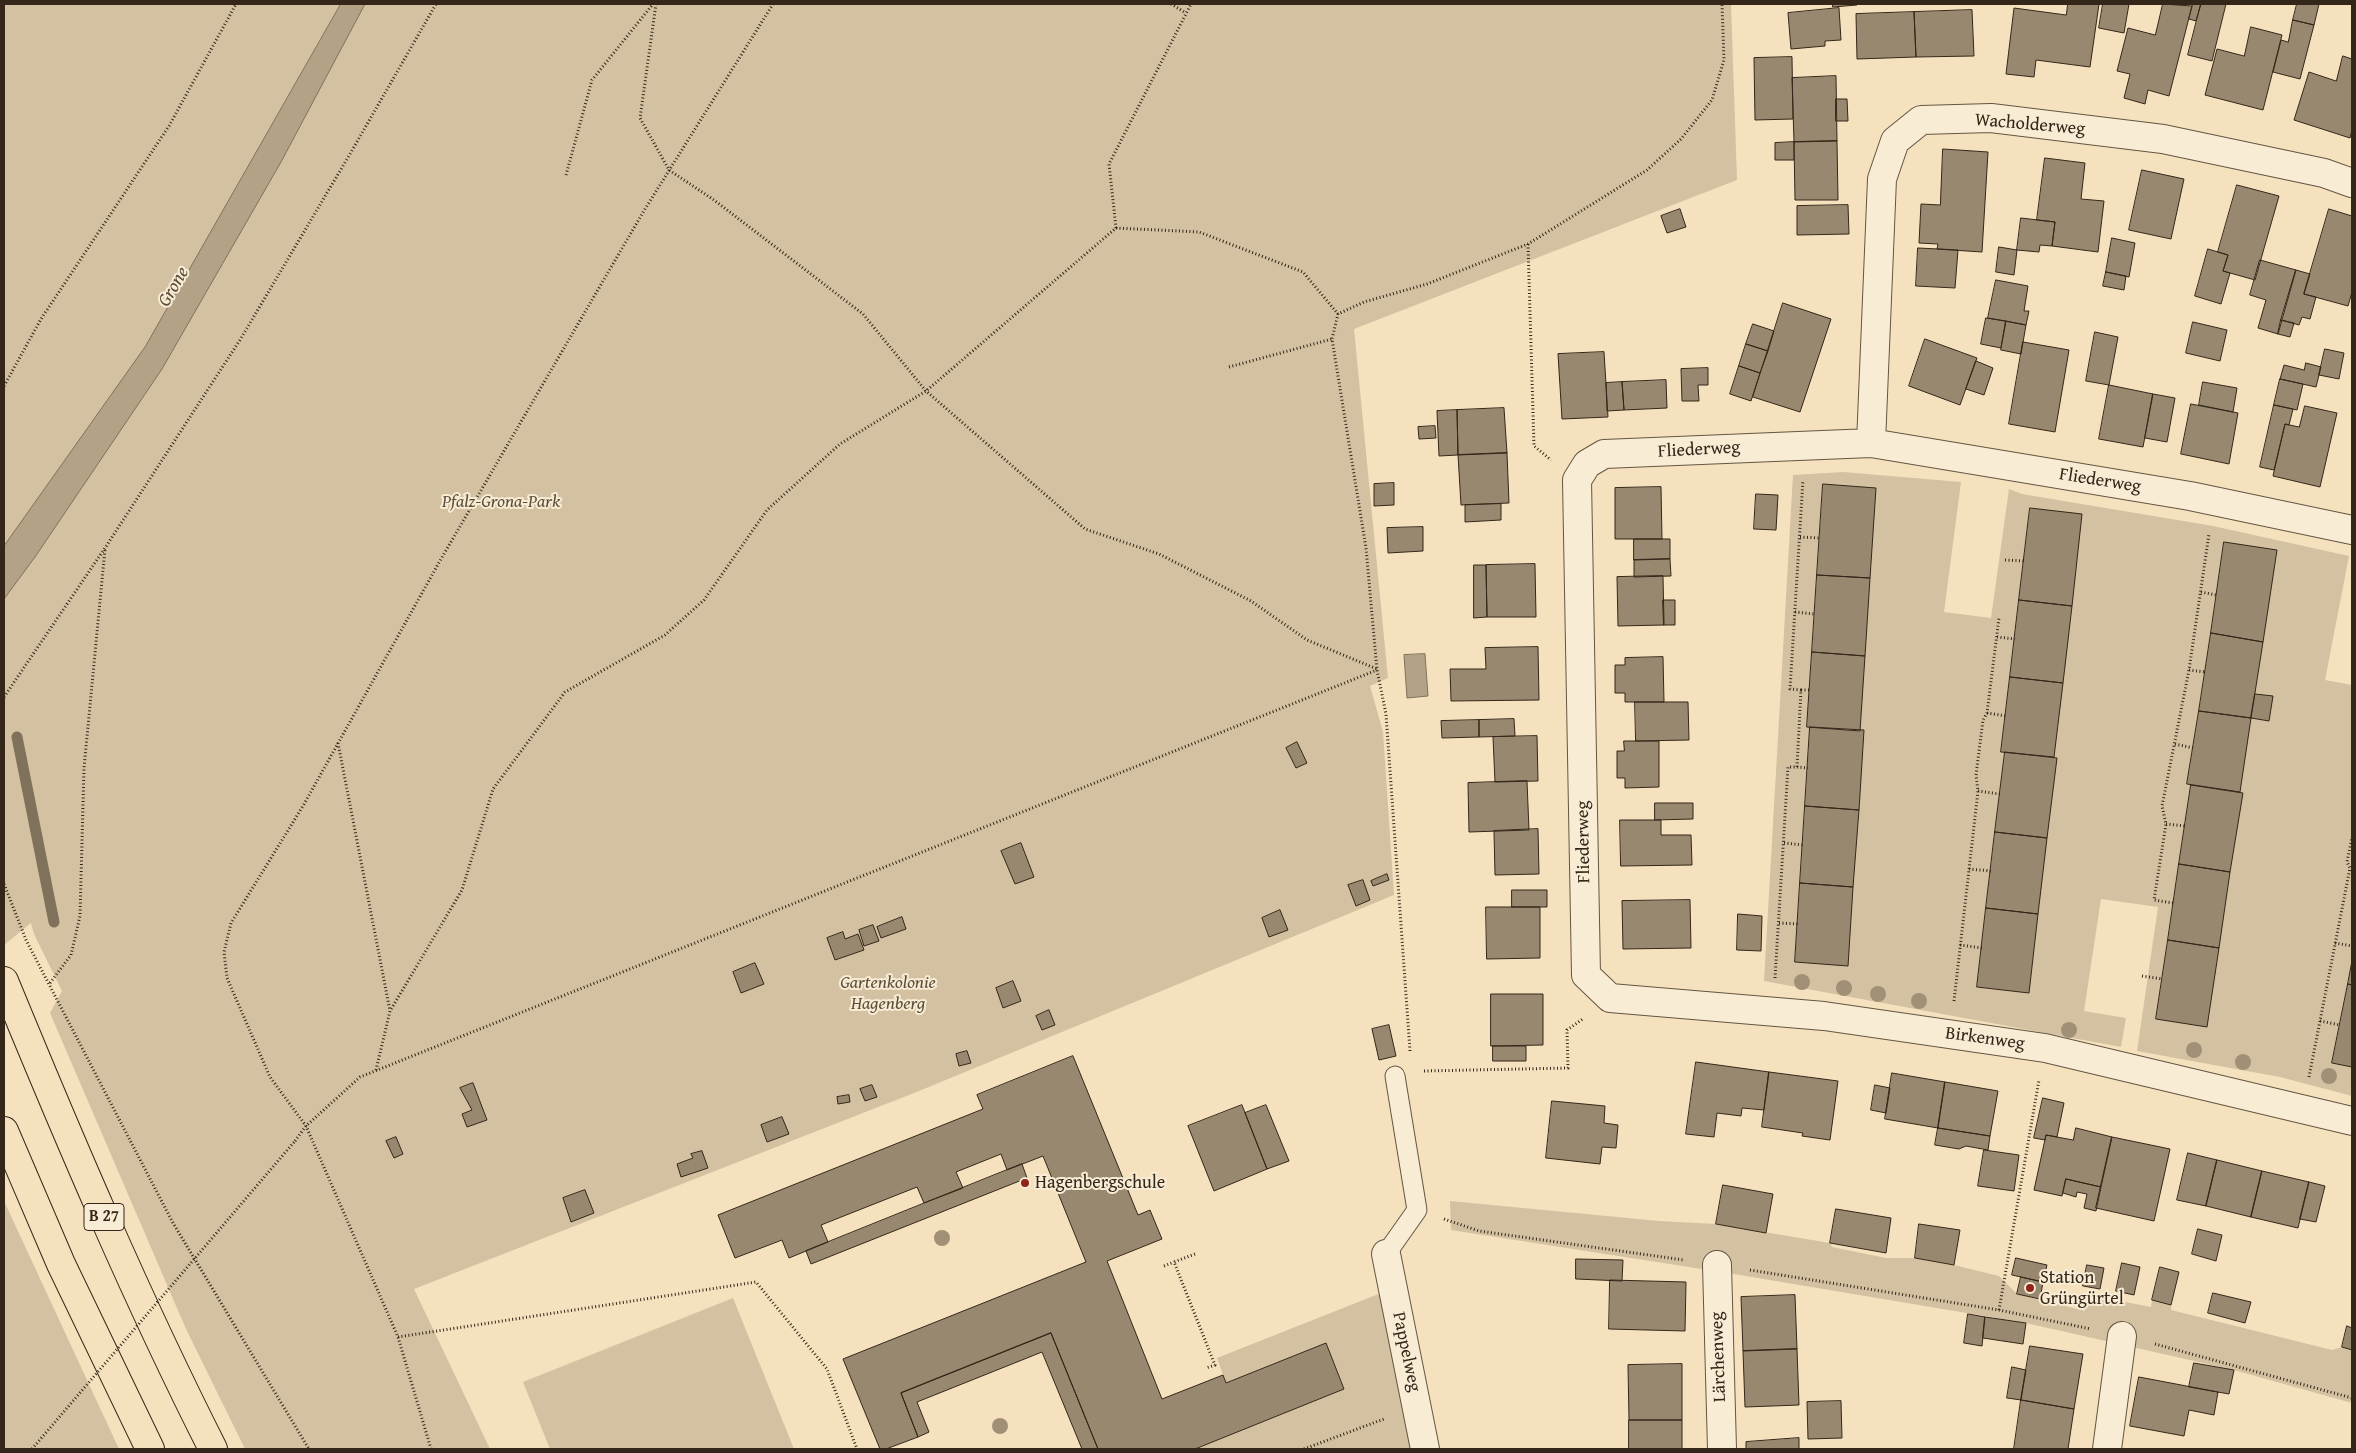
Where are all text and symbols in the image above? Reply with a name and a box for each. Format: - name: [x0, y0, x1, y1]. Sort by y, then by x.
- street label: Wacholderweg: [1974, 109, 2086, 141]
- water label: Grone: [154, 263, 194, 311]
- street label: Fliederweg: [1657, 437, 1741, 463]
- street label: Fliederweg: [2058, 464, 2142, 498]
- park label: Pfalz-Grona-Park: [442, 491, 560, 513]
- street label: Fliederweg: [1572, 801, 1596, 883]
- park label: Gartenkolonie Hagenberg: [840, 972, 936, 1014]
- street label: Birkenweg: [1944, 1023, 2026, 1055]
- place label: Hagenbergschule: [1035, 1172, 1165, 1194]
- marker: Hagenbergschule: [1019, 1177, 1031, 1189]
- road number: B 27: [84, 1204, 124, 1230]
- place label: Station Grüngürtel: [2040, 1267, 2124, 1310]
- marker: Station Grüngürtel: [2024, 1282, 2036, 1294]
- street label: Pappelweg: [1387, 1310, 1425, 1394]
- street label: Lärchenweg: [1707, 1311, 1731, 1403]

